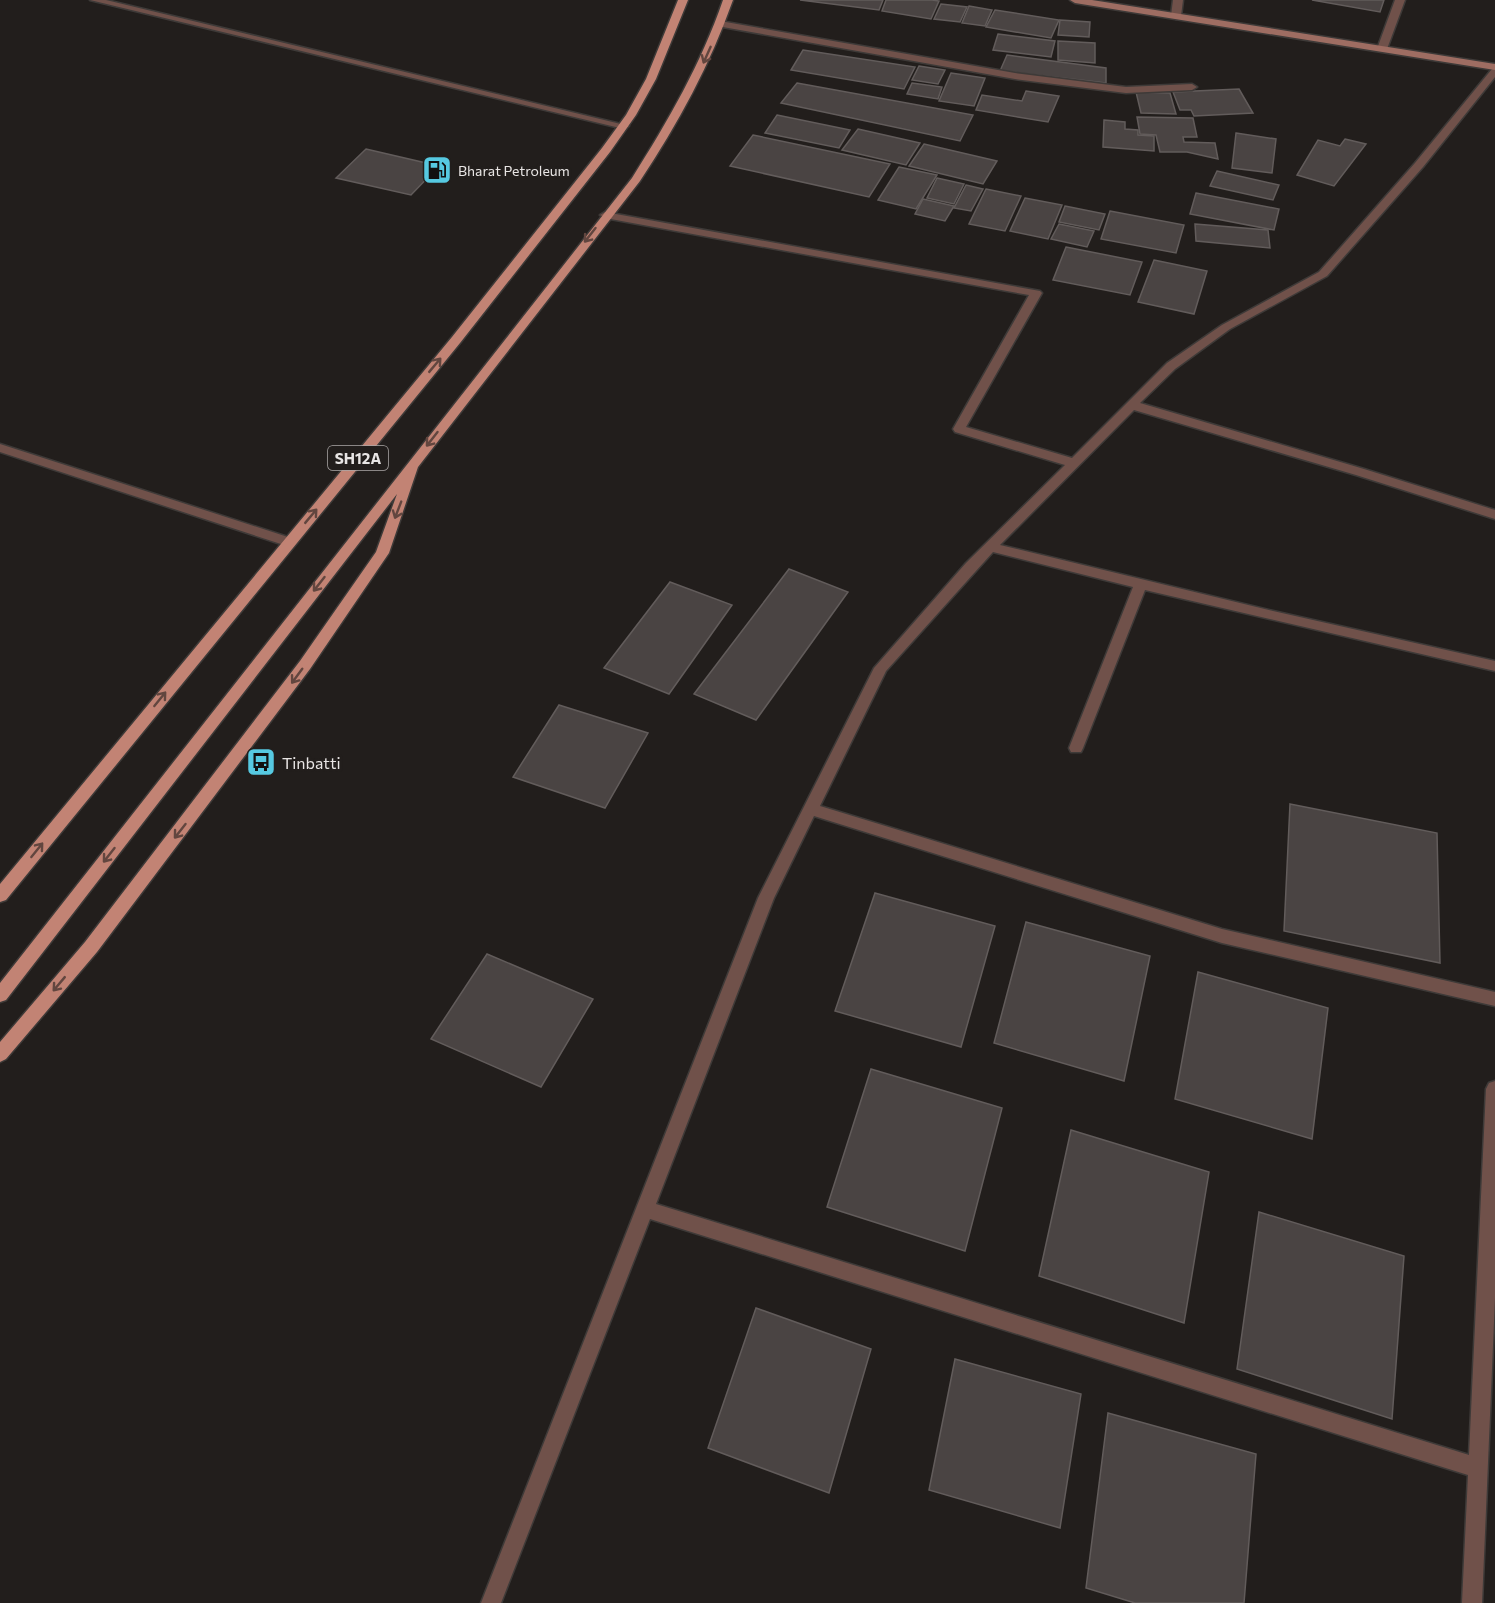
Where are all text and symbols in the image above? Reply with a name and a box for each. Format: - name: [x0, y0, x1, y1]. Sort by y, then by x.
- one-way arrow: [701, 45, 712, 63]
- fuel station icon: Bharat Petroleum: [421, 154, 453, 186]
- place label: Bharat Petroleum: [458, 162, 570, 179]
- one-way arrow: [583, 227, 596, 243]
- one-way arrow: [428, 358, 442, 373]
- one-way arrow: [425, 430, 438, 446]
- road number: SH12A: [328, 446, 388, 470]
- one-way arrow: [392, 500, 403, 519]
- one-way arrow: [304, 508, 317, 524]
- one-way arrow: [312, 576, 325, 592]
- one-way arrow: [291, 667, 304, 683]
- one-way arrow: [153, 692, 167, 707]
- bus stop icon: Tinbatti: [245, 746, 277, 778]
- place label: Tinbatti: [282, 753, 341, 772]
- one-way arrow: [174, 823, 187, 839]
- one-way arrow: [30, 843, 44, 858]
- one-way arrow: [103, 846, 115, 862]
- one-way arrow: [53, 976, 66, 992]

